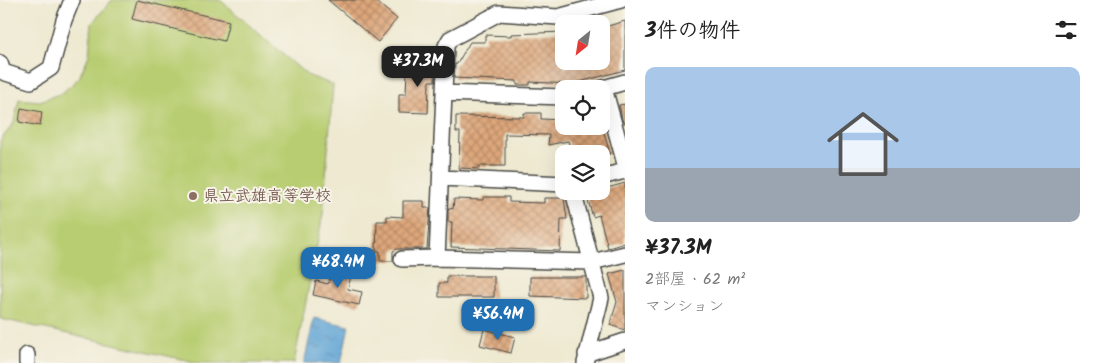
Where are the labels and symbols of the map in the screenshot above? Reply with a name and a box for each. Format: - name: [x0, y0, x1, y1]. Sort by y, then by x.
- north arrow: [555, 15, 610, 70]
- pin: ¥37.3M: [377, 46, 459, 88]
- place label: 県立武雄高等学校: [203, 184, 331, 209]
- marker: 県立武雄高等学校: [187, 190, 199, 202]
- pin: ¥68.4M: [297, 246, 379, 289]
- pin: ¥56.4M: [457, 298, 539, 341]

